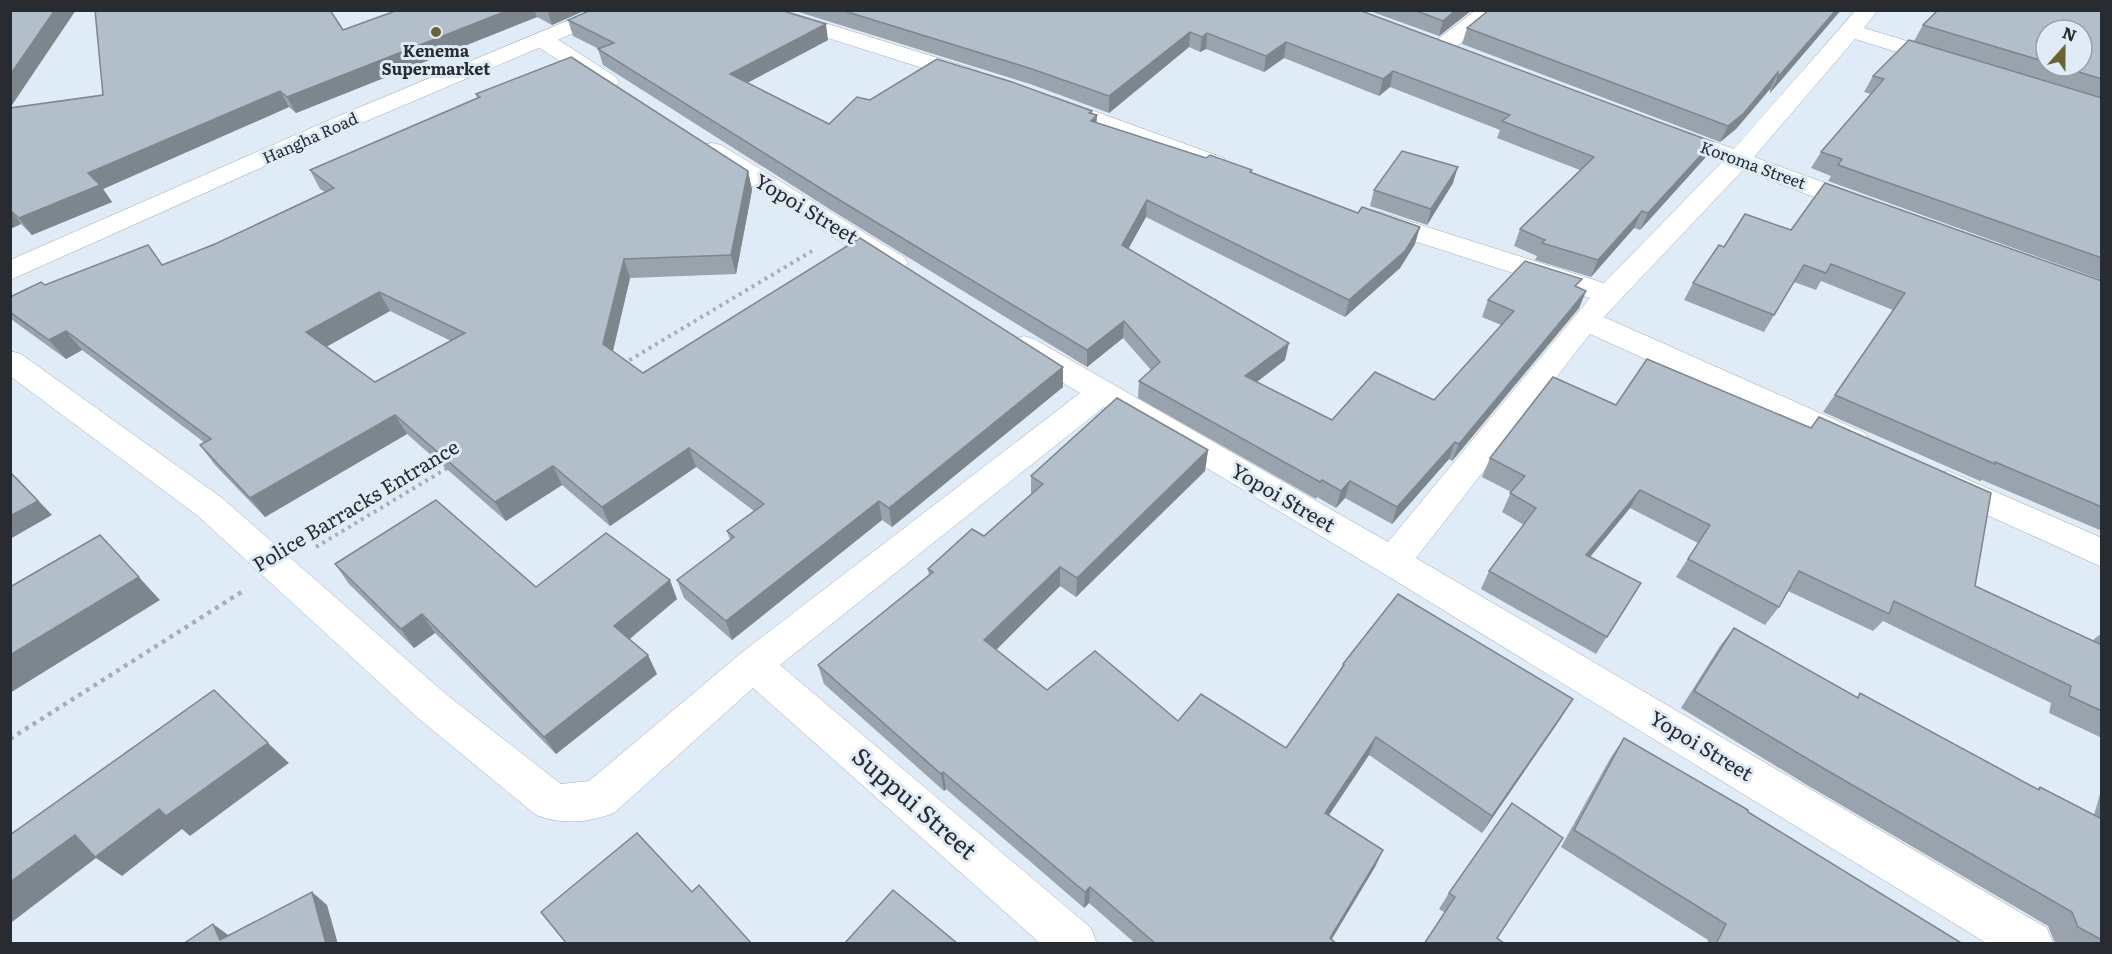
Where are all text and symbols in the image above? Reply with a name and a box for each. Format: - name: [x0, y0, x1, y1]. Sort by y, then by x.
- north arrow: [2034, 18, 2094, 78]
- text: N: [2059, 19, 2080, 47]
- marker: Kenema Supermarket: [429, 25, 443, 39]
- place label: Kenema Supermarket: [382, 38, 490, 80]
- street label: Hangha Road: [258, 105, 361, 169]
- street label: Koroma Street: [1697, 134, 1810, 194]
- street label: Yopoi Street: [750, 165, 864, 250]
- street label: Police Barracks Entrance: [246, 431, 464, 578]
- street label: Yopoi Street: [1226, 454, 1342, 538]
- street label: Yopoi Street: [1645, 702, 1759, 787]
- street label: Suppui Street: [846, 738, 986, 866]

